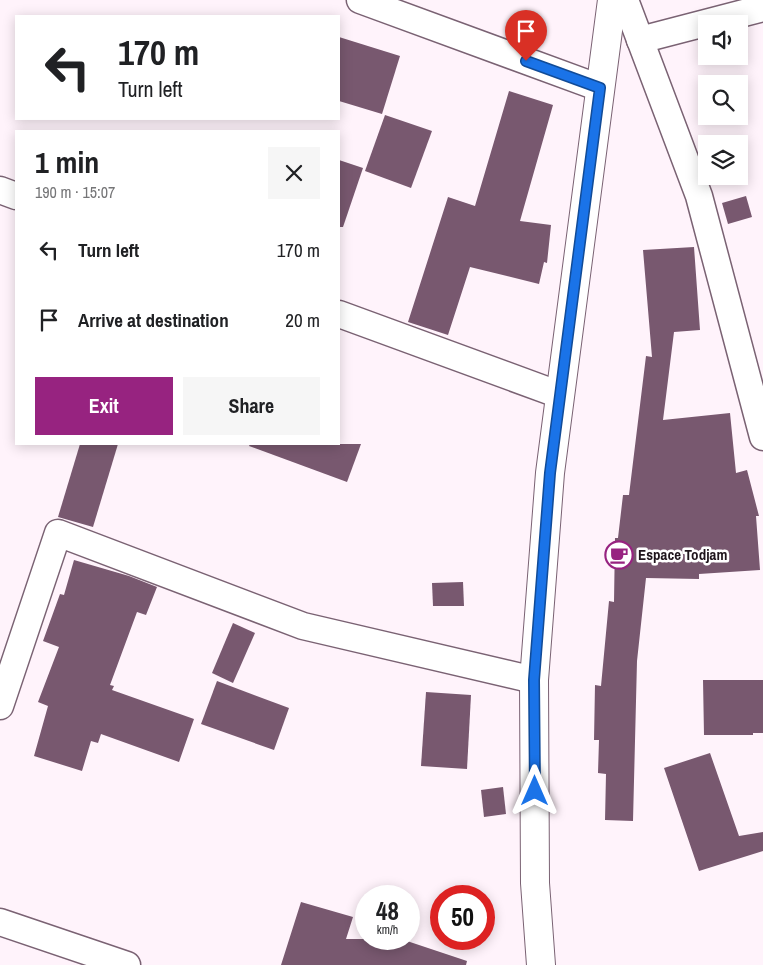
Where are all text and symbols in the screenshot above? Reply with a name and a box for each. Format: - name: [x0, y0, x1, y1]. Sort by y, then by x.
- pin: [505, 10, 547, 61]
- map controls: [698, 15, 748, 185]
- button: sound: [698, 15, 748, 65]
- icon: arrive: [512, 17, 540, 45]
- text: 170 m: [118, 29, 199, 76]
- icon: left: [35, 35, 100, 100]
- text: Turn left: [118, 74, 183, 104]
- button: search: [698, 75, 748, 125]
- button: layers: [698, 135, 748, 185]
- text: 1 min: [35, 142, 99, 182]
- button: close: [268, 147, 320, 199]
- text: 190 m · 15:07: [35, 181, 115, 203]
- icon: left: [35, 236, 63, 264]
- text: Turn left: [78, 237, 139, 263]
- text: 170 m: [277, 237, 320, 263]
- icon: arrive: [35, 306, 63, 334]
- text: Arrive at destination: [78, 307, 229, 333]
- text: 20 m: [285, 307, 320, 333]
- button: Exit: [35, 377, 173, 435]
- button: Share: [183, 377, 320, 435]
- cafe icon: Espace Todjam: [604, 540, 634, 570]
- place label: Espace Todjam: [638, 544, 727, 565]
- position arrow: [508, 764, 560, 816]
- speed limit sign: 50: [430, 885, 495, 950]
- text: 48: [376, 894, 399, 928]
- text: km/h: [377, 922, 398, 938]

